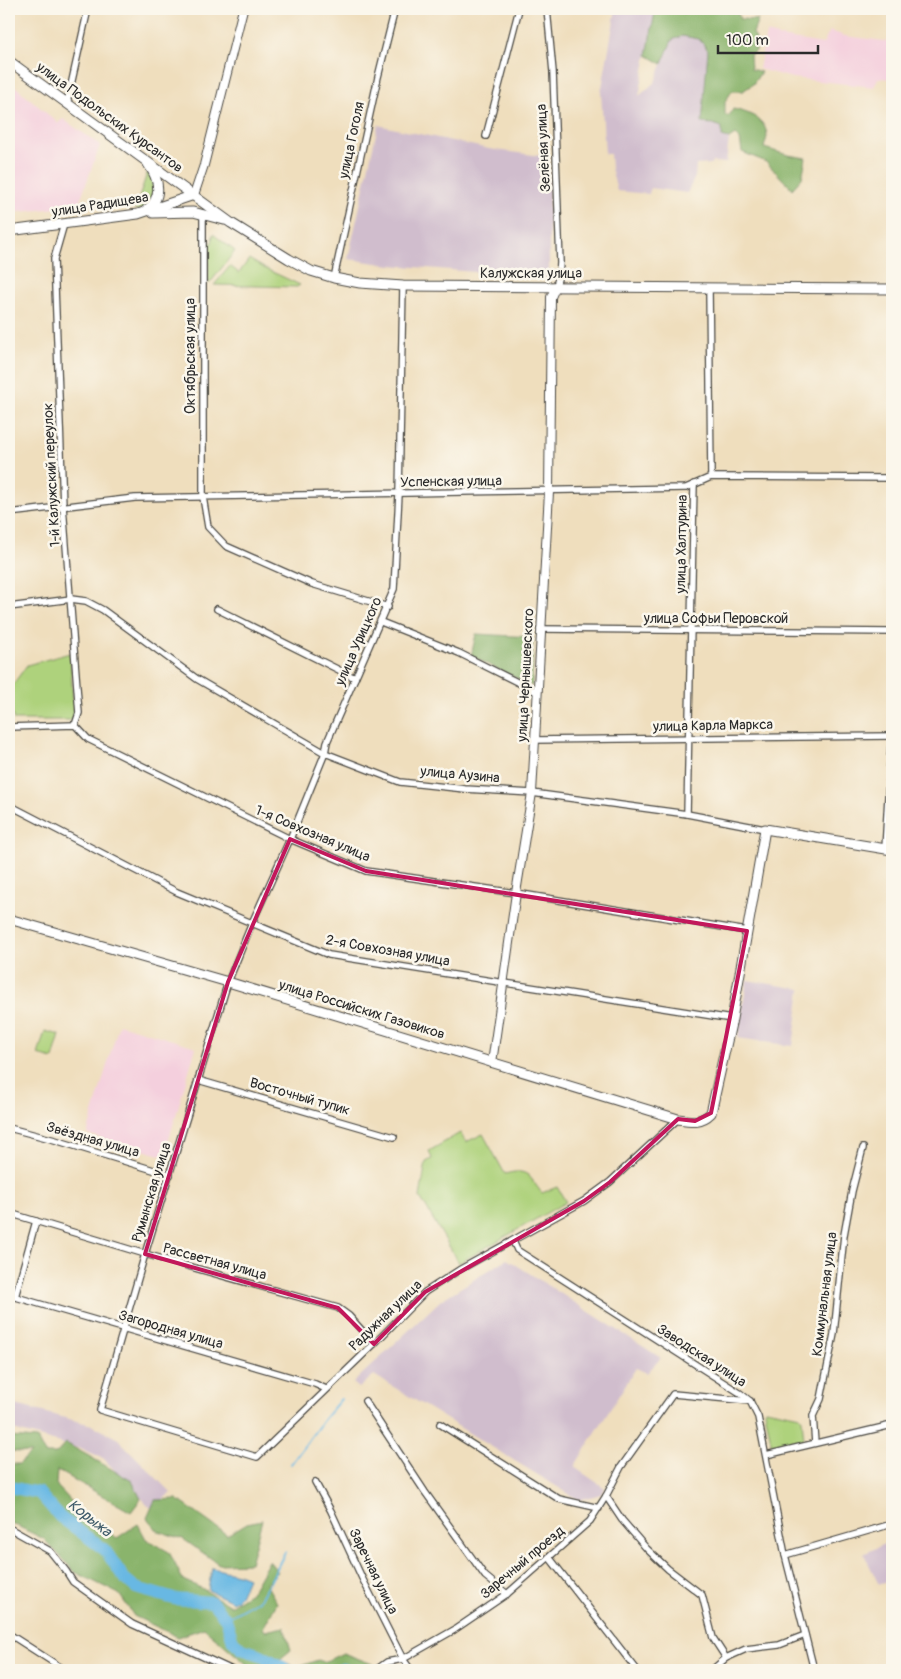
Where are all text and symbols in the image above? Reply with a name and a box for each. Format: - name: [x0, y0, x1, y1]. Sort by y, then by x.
- scale bar: [718, 22, 818, 54]
- text: 100 m: [726, 31, 769, 50]
- street label: улица Подольских Курсантов: [32, 58, 186, 176]
- street label: улица Гоголя: [335, 100, 368, 181]
- street label: Зелёная улица: [533, 103, 554, 192]
- street label: улица Радищева: [50, 188, 150, 221]
- street label: Калужская улица: [480, 265, 582, 282]
- street label: Октябрьская улица: [182, 298, 199, 414]
- street label: 1-й Калужский переулок: [39, 403, 64, 547]
- street label: Успенская улица: [400, 472, 502, 491]
- street label: улица Халтурина: [672, 495, 691, 594]
- street label: улица Урицкого: [331, 594, 386, 689]
- street label: улица Чернышевского: [513, 607, 538, 743]
- street label: улица Софьи Перовской: [643, 610, 788, 627]
- street label: улица Карла Маркса: [652, 716, 773, 735]
- street label: улица Аузина: [419, 762, 500, 786]
- street label: 1-я Совхозная улица: [253, 802, 373, 865]
- street label: 2-я Совхозная улица: [325, 931, 451, 970]
- street label: улица Российских Газовиков: [276, 976, 447, 1043]
- street label: Восточный тупик: [248, 1074, 352, 1119]
- street label: Звёздная улица: [44, 1118, 141, 1161]
- street label: Румынская улица: [128, 1140, 175, 1244]
- street label: Коммунальная улица: [808, 1231, 841, 1357]
- street label: Рассветная улица: [161, 1239, 268, 1283]
- street label: Радужная улица: [345, 1276, 425, 1354]
- street label: Загородная улица: [117, 1306, 225, 1352]
- street label: Заводская улица: [654, 1320, 750, 1391]
- water label: Корыжа: [64, 1496, 116, 1542]
- street label: Заречный проезд: [477, 1522, 568, 1602]
- street label: Заречная улица: [345, 1525, 402, 1617]

